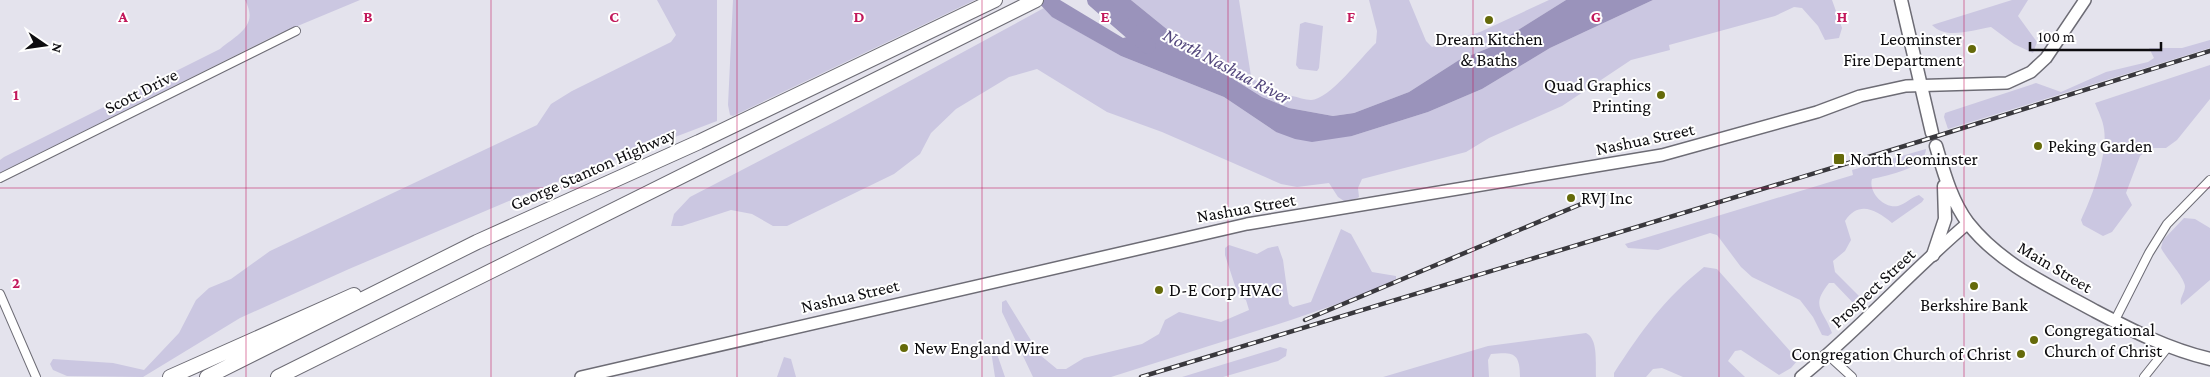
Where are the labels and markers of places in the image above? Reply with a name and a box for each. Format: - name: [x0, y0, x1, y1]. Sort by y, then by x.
- marker: Dream Kitchen & Baths: [1483, 14, 1495, 26]
- place label: Dream Kitchen & Baths: [1435, 29, 1543, 70]
- place label: Leominster Fire Department: [1843, 29, 1963, 70]
- marker: Leominster Fire Department: [1966, 43, 1978, 55]
- place label: Quad Graphics Printing: [1544, 75, 1651, 116]
- marker: Quad Graphics Printing: [1655, 89, 1667, 101]
- place label: Peking Garden: [2048, 136, 2153, 156]
- marker: Peking Garden: [2032, 140, 2044, 152]
- place label: North Leominster: [1850, 149, 1979, 169]
- marker: North Leominster: [1832, 152, 1846, 166]
- place label: RVJ Inc: [1581, 188, 1633, 208]
- marker: RVJ Inc: [1565, 192, 1577, 204]
- place label: D-E Corp HVAC: [1169, 280, 1282, 300]
- marker: Berkshire Bank: [1968, 280, 1980, 292]
- marker: D-E Corp HVAC: [1153, 284, 1165, 296]
- place label: Berkshire Bank: [1920, 295, 2028, 315]
- place label: Congregational Church of Christ: [2044, 320, 2163, 361]
- marker: Congregational Church of Christ: [2028, 334, 2040, 346]
- place label: New England Wire: [914, 338, 1049, 358]
- marker: New England Wire: [898, 342, 910, 354]
- place label: Congregation Church of Christ: [1791, 344, 2012, 364]
- marker: Congregation Church of Christ: [2015, 348, 2027, 360]

